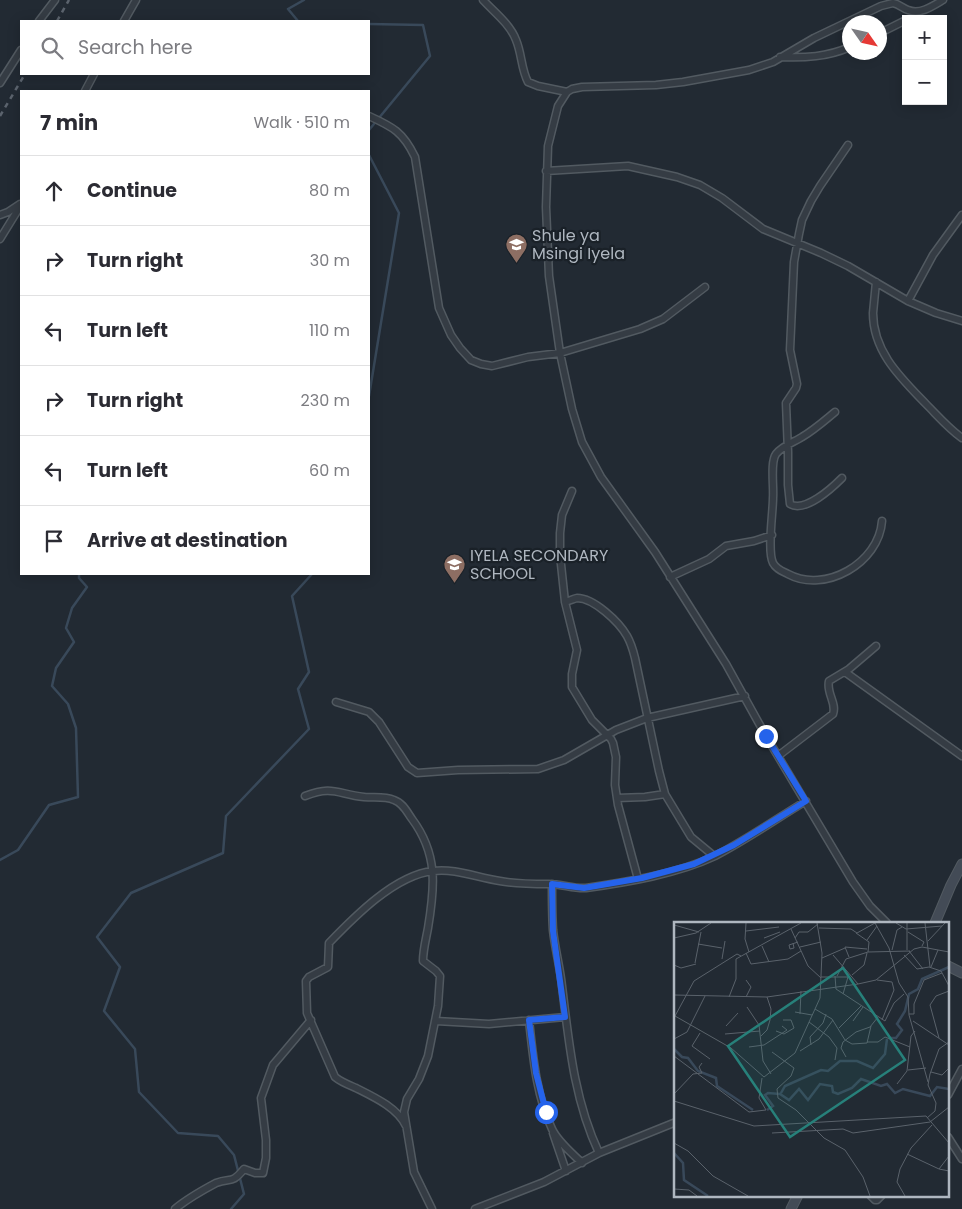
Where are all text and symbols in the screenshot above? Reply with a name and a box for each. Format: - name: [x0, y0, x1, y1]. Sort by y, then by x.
- north arrow: [842, 15, 887, 60]
- map controls: [902, 15, 947, 105]
- button: +: [902, 15, 947, 60]
- search box: [20, 20, 370, 75]
- icon: search: [38, 34, 66, 62]
- text: Search here: [78, 34, 192, 61]
- button: −: [902, 60, 947, 105]
- text: 7 min: [40, 108, 98, 137]
- text: Walk · 510 m: [253, 111, 350, 134]
- icon: ahead: [40, 177, 68, 205]
- text: Continue: [87, 177, 177, 204]
- text: 80 m: [309, 179, 350, 202]
- place label: Shule ya Msingi Iyela: [532, 224, 625, 265]
- school or university icon: Shule ya Msingi Iyela: [504, 232, 528, 263]
- icon: right: [40, 247, 68, 275]
- text: Turn right: [87, 247, 183, 274]
- text: 30 m: [310, 249, 350, 272]
- icon: left: [40, 317, 68, 345]
- text: Turn left: [87, 317, 168, 344]
- text: 110 m: [309, 319, 350, 342]
- icon: right: [40, 387, 68, 415]
- text: Turn right: [87, 387, 183, 414]
- text: 230 m: [301, 389, 350, 412]
- icon: left: [40, 457, 68, 485]
- text: Turn left: [87, 457, 168, 484]
- text: 60 m: [309, 459, 350, 482]
- icon: arrive: [40, 527, 68, 555]
- text: Arrive at destination: [87, 527, 288, 554]
- place label: IYELA SECONDARY SCHOOL: [470, 544, 609, 585]
- school or university icon: IYELA SECONDARY SCHOOL: [442, 552, 466, 583]
- route end: [755, 725, 778, 748]
- inset map: [674, 922, 950, 1196]
- route start: [535, 1101, 558, 1124]

